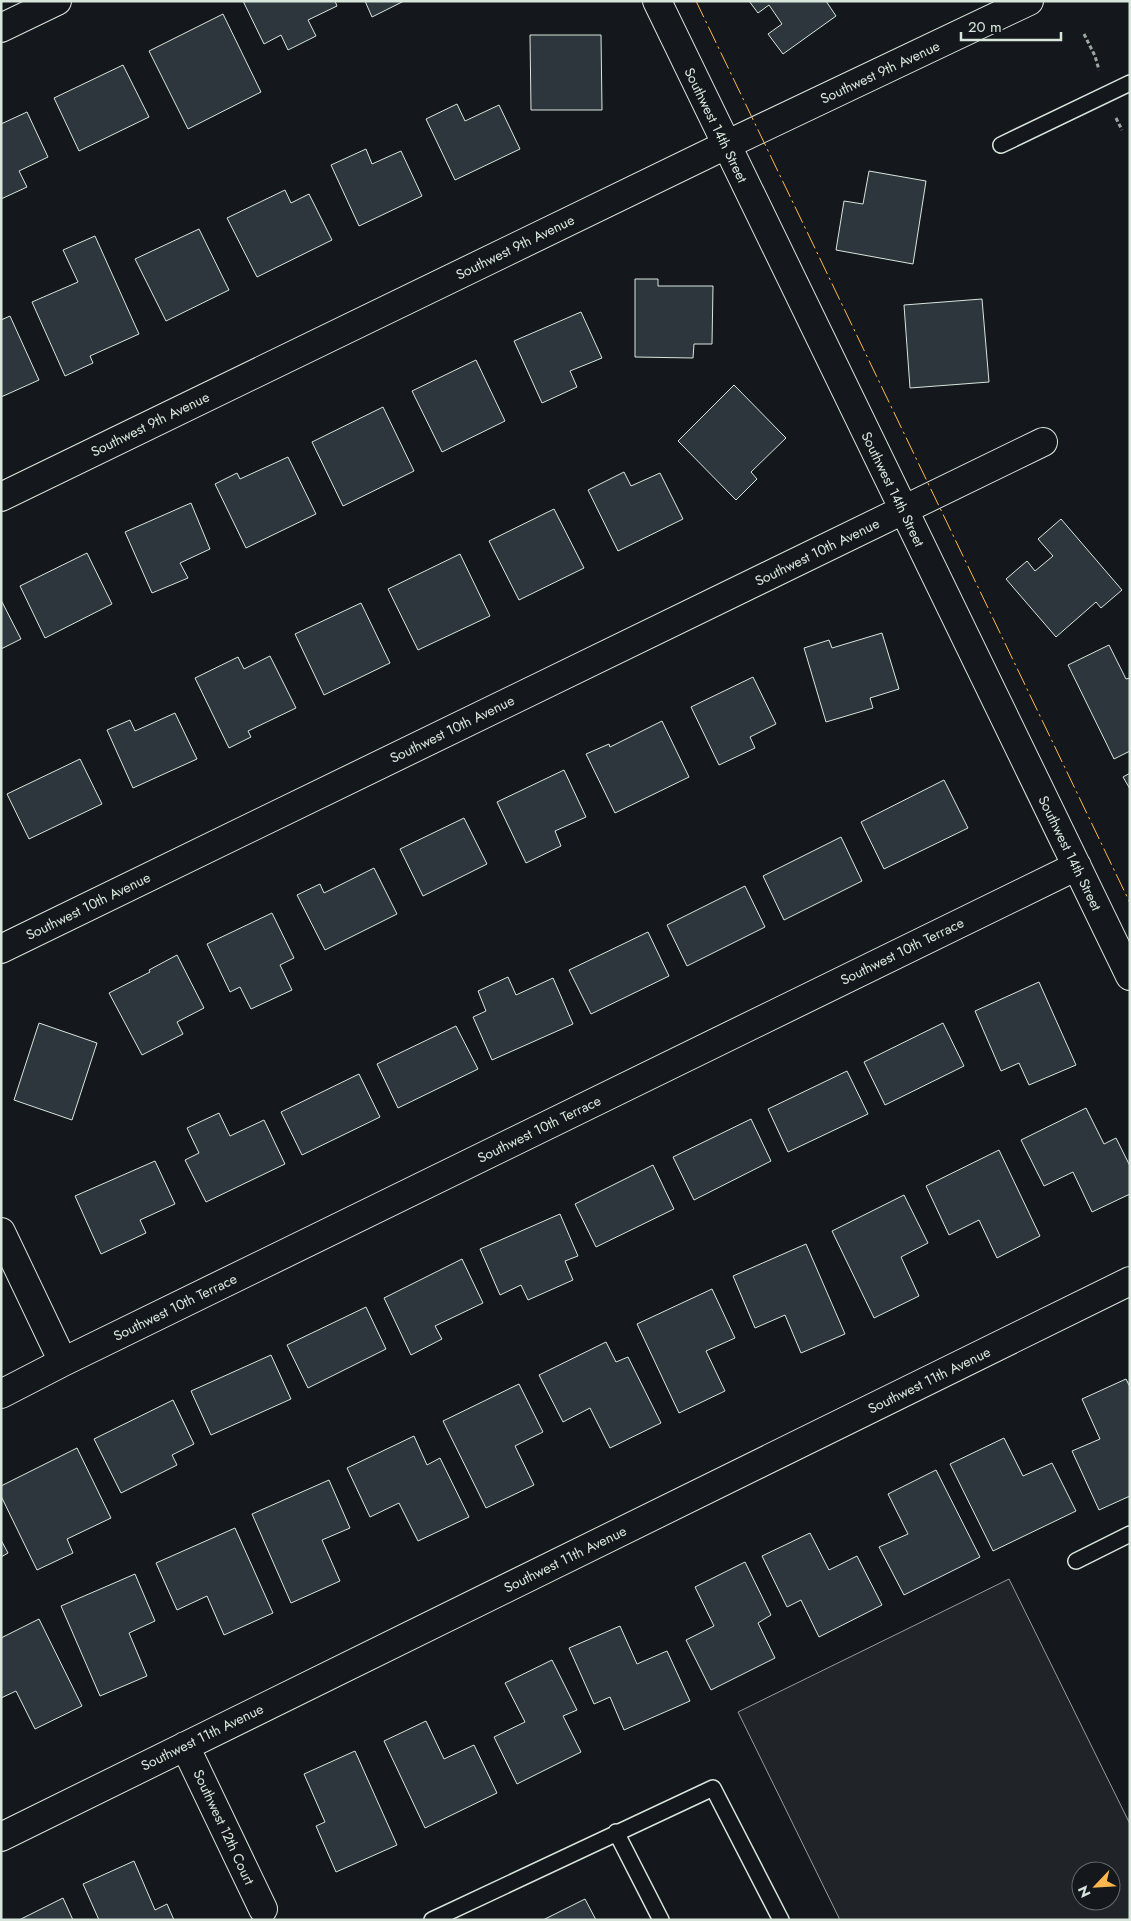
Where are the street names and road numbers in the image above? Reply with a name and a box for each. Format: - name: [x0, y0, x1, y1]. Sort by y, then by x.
- street label: Southwest 9th Avenue: [817, 36, 943, 108]
- street label: Southwest 14th Street: [679, 64, 753, 186]
- street label: Southwest 9th Avenue: [452, 210, 578, 284]
- street label: Southwest 9th Avenue: [87, 387, 213, 461]
- street label: Southwest 14th Street: [856, 428, 930, 550]
- street label: Southwest 10th Avenue: [751, 513, 883, 591]
- street label: Southwest 10th Avenue: [386, 690, 518, 768]
- street label: Southwest 14th Street: [1033, 792, 1107, 914]
- street label: Southwest 10th Avenue: [22, 867, 154, 945]
- street label: Southwest 10th Terrace: [837, 912, 967, 990]
- street label: Southwest 10th Terrace: [474, 1090, 604, 1168]
- street label: Southwest 10th Terrace: [110, 1268, 240, 1346]
- street label: Southwest 11th Avenue: [864, 1342, 994, 1418]
- street label: Southwest 11th Avenue: [500, 1521, 630, 1597]
- street label: Southwest 11th Avenue: [137, 1699, 267, 1775]
- street label: Southwest 12th Court: [189, 1766, 260, 1888]

